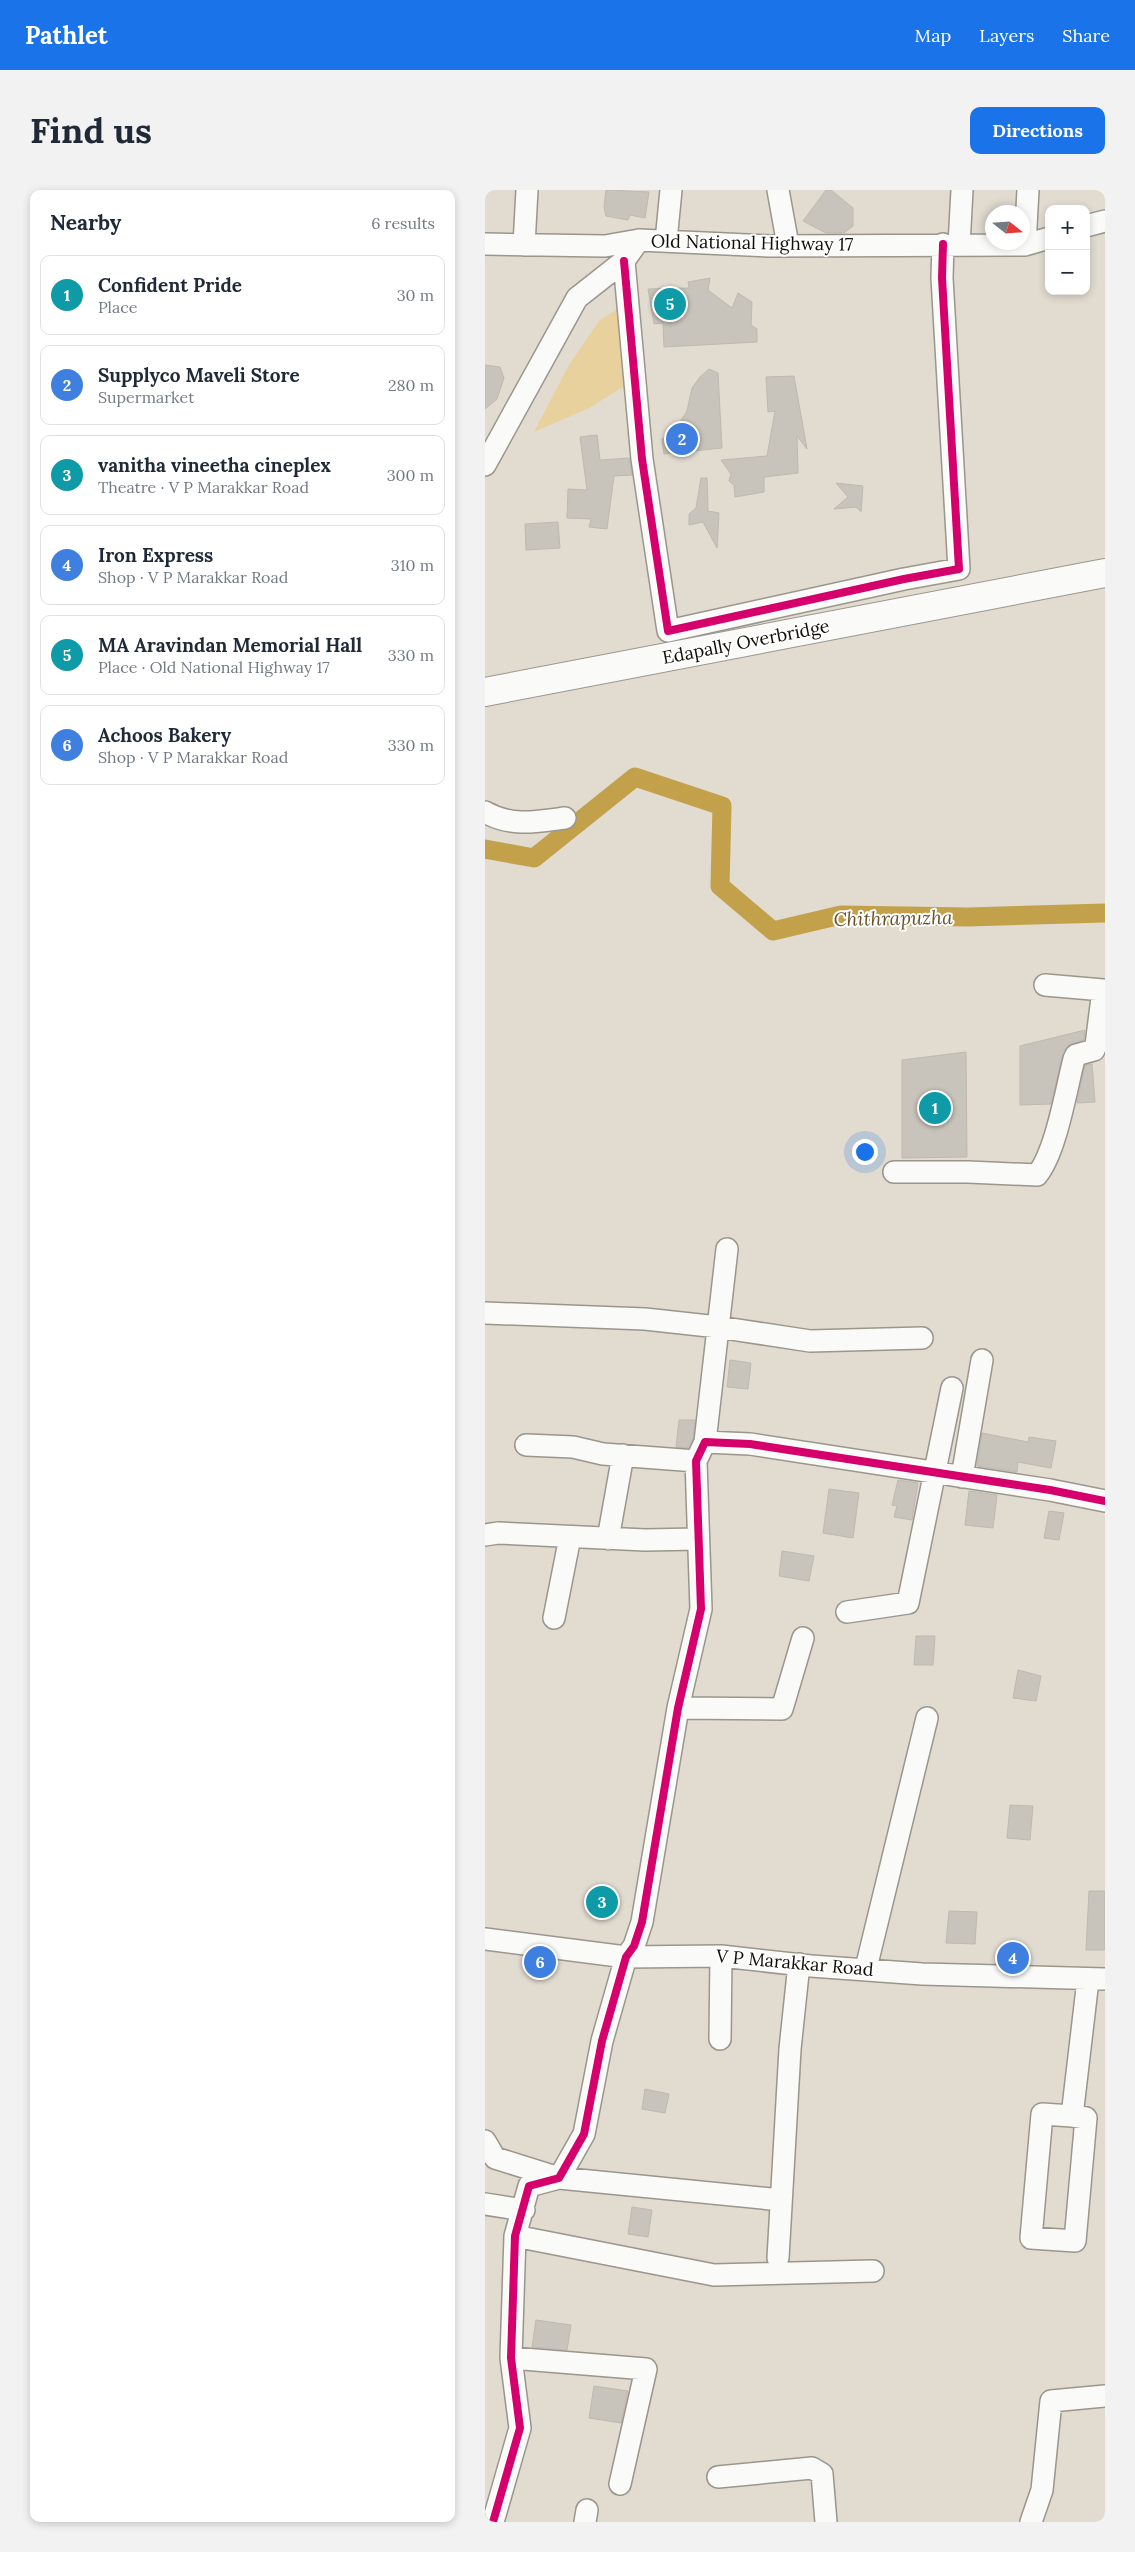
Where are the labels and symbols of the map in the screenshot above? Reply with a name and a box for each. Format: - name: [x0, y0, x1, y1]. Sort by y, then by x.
- north arrow: [985, 205, 1030, 250]
- street label: Old National Highway 17: [651, 229, 853, 256]
- pin: 5: [654, 285, 686, 323]
- pin: 2: [666, 420, 698, 458]
- street label: Edapally Overbridge: [660, 614, 832, 669]
- water label: Chithrapuzha: [833, 905, 953, 931]
- pin: 1: [919, 1089, 951, 1127]
- your location: [852, 1139, 878, 1165]
- pin: 3: [586, 1883, 618, 1921]
- pin: 4: [997, 1939, 1029, 1977]
- pin: 6: [524, 1943, 556, 1981]
- street label: V P Marakkar Road: [714, 1944, 875, 1981]

